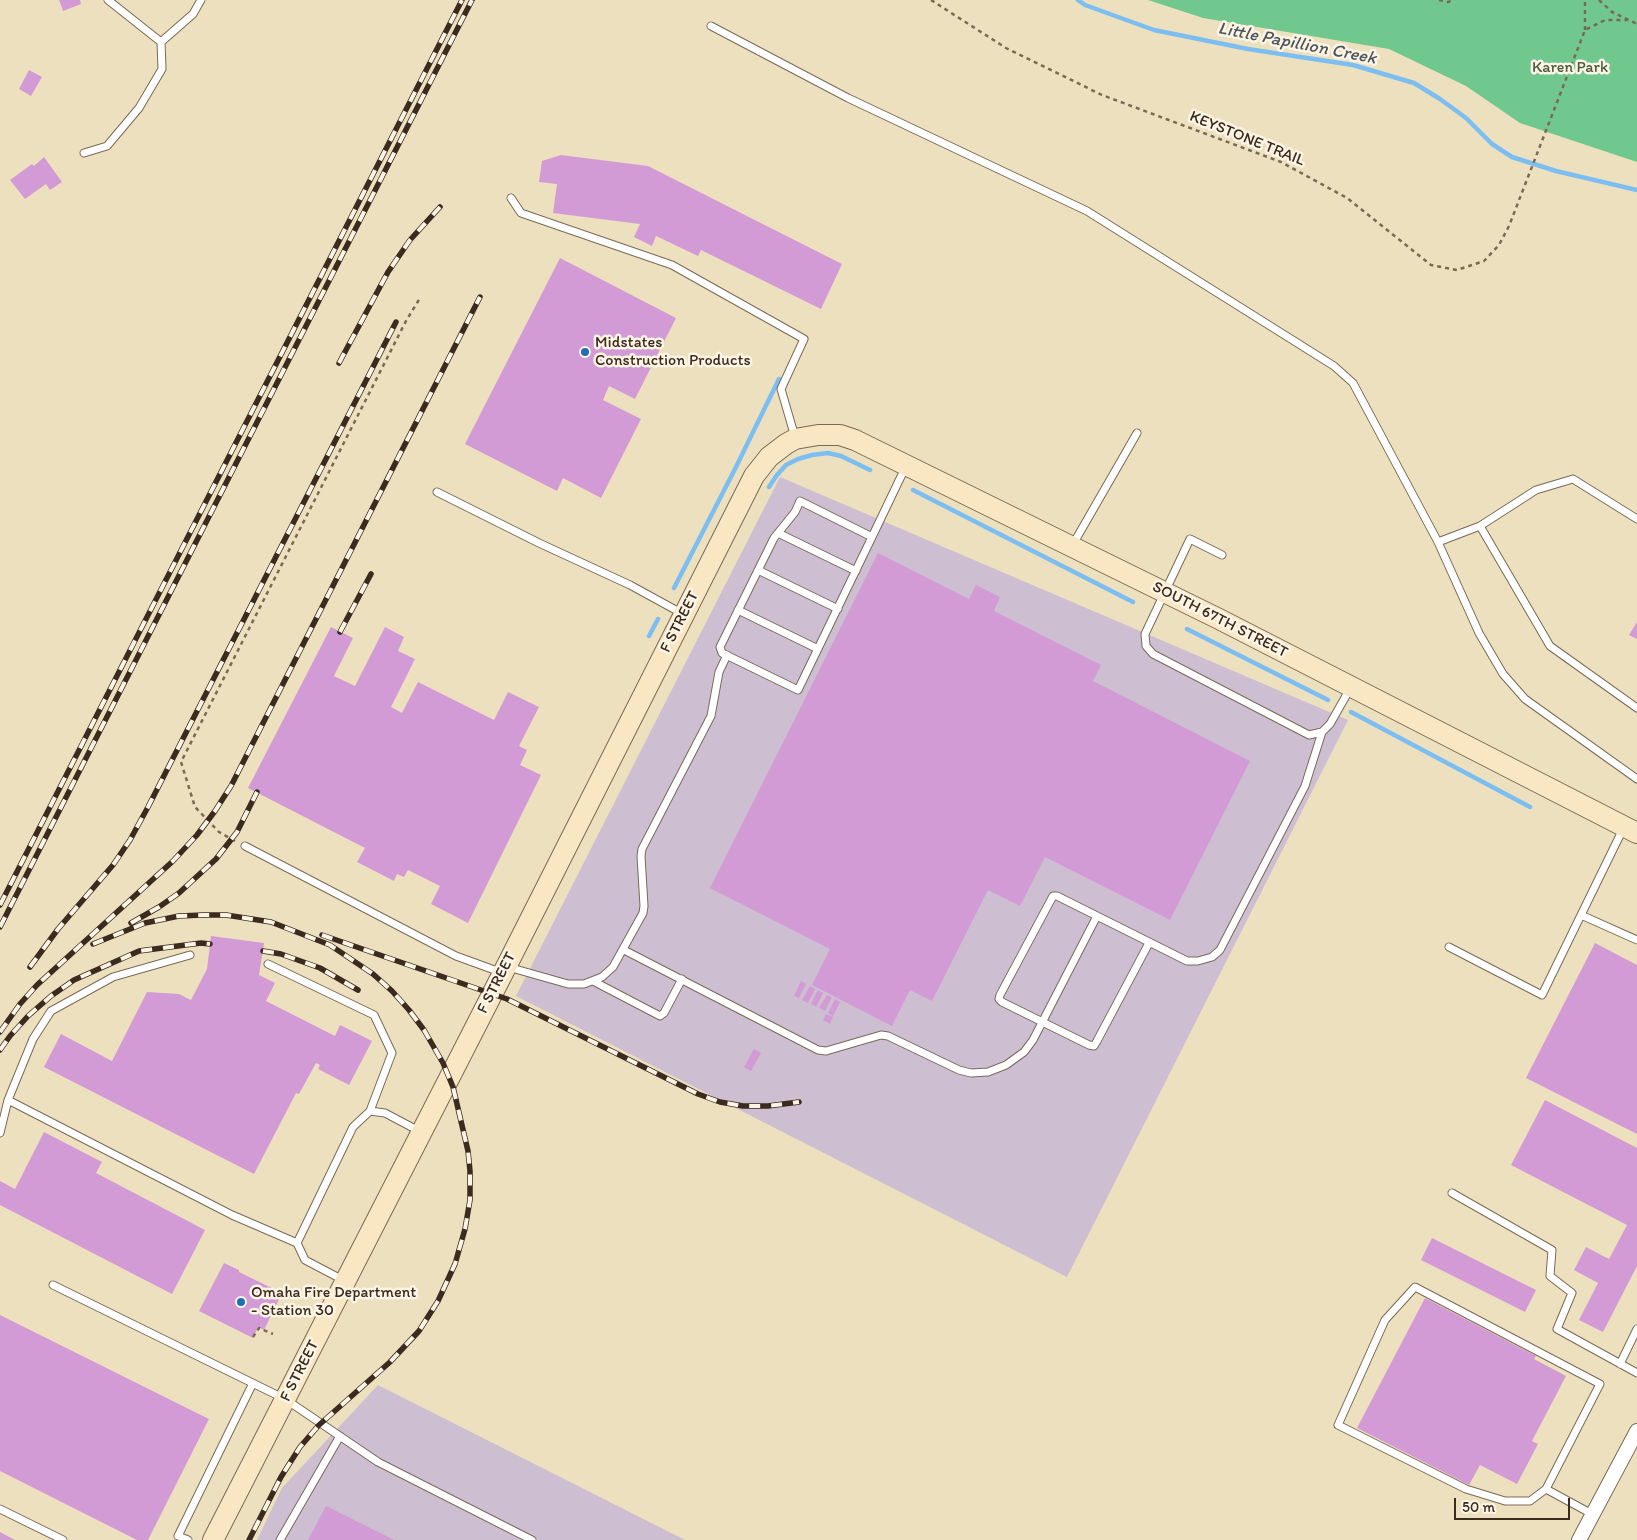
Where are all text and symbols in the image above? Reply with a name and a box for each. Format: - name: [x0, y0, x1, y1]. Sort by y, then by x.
- water label: Little Papillion Creek: [1216, 18, 1378, 70]
- park label: Karen Park: [1532, 58, 1608, 78]
- street label: KEYSTONE TRAIL: [1187, 107, 1307, 171]
- place label: Midstates Construction Products: [595, 333, 751, 371]
- marker: Midstates Construction Products: [579, 346, 591, 358]
- street label: SOUTH 67TH STREET: [1149, 578, 1291, 662]
- street label: F STREET: [656, 588, 704, 656]
- street label: F STREET: [473, 949, 521, 1017]
- place label: Omaha Fire Department - Station 30: [251, 1283, 416, 1321]
- marker: Omaha Fire Department - Station 30: [235, 1296, 247, 1308]
- street label: F STREET: [276, 1337, 324, 1405]
- scale bar: [1457, 1488, 1573, 1520]
- text: 50 m: [1462, 1498, 1495, 1516]

